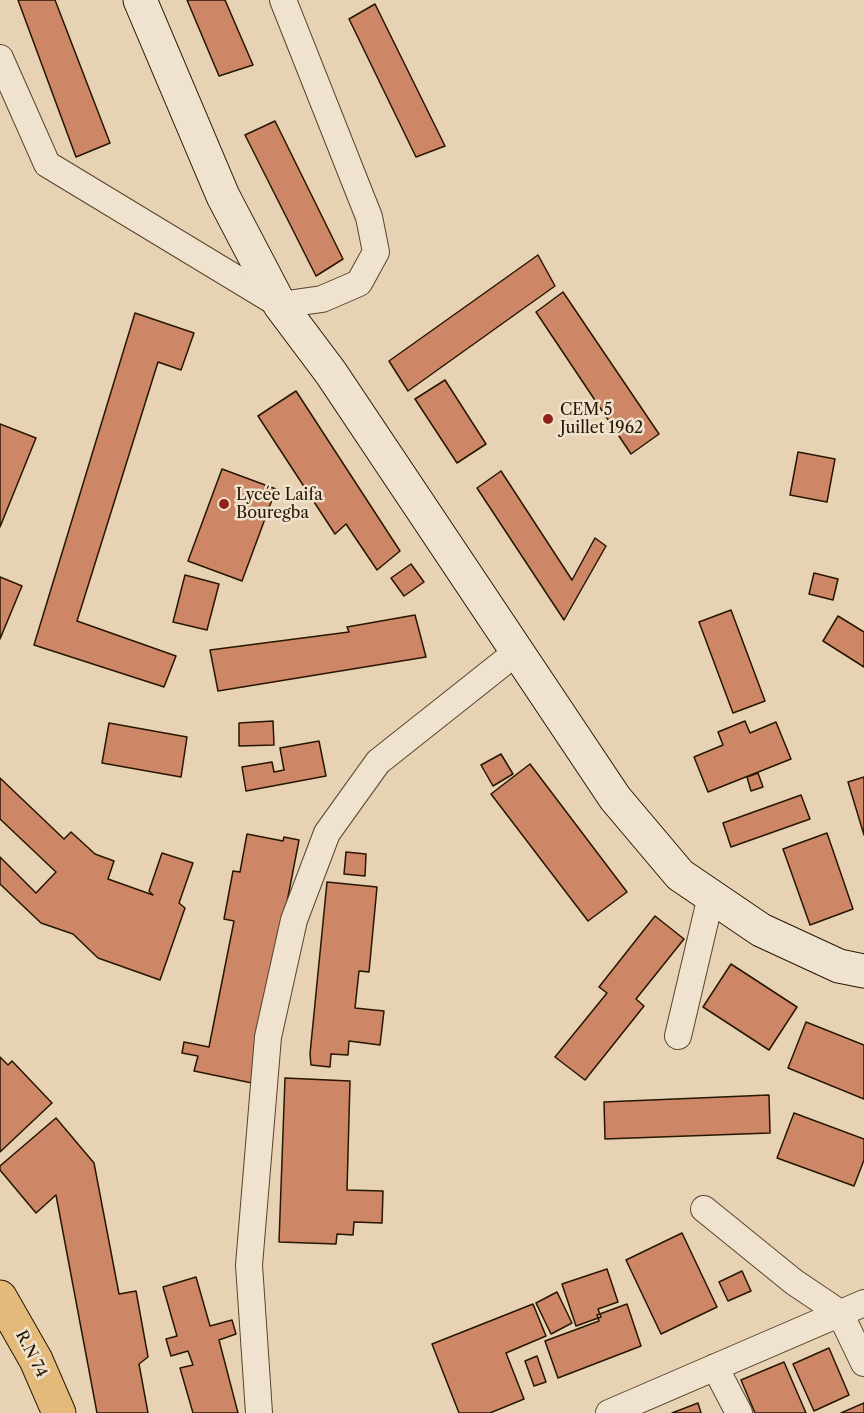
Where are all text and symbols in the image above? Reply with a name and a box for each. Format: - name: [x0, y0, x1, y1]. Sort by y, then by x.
- place label: CEM 5 Juillet 1962: [560, 400, 643, 438]
- marker: CEM 5 Juillet 1962: [541, 412, 555, 426]
- place label: Lycée Laifa Bouregba: [236, 485, 323, 523]
- marker: Lycée Laifa Bouregba: [217, 497, 231, 511]
- street label: R.N 74: [11, 1327, 51, 1381]

